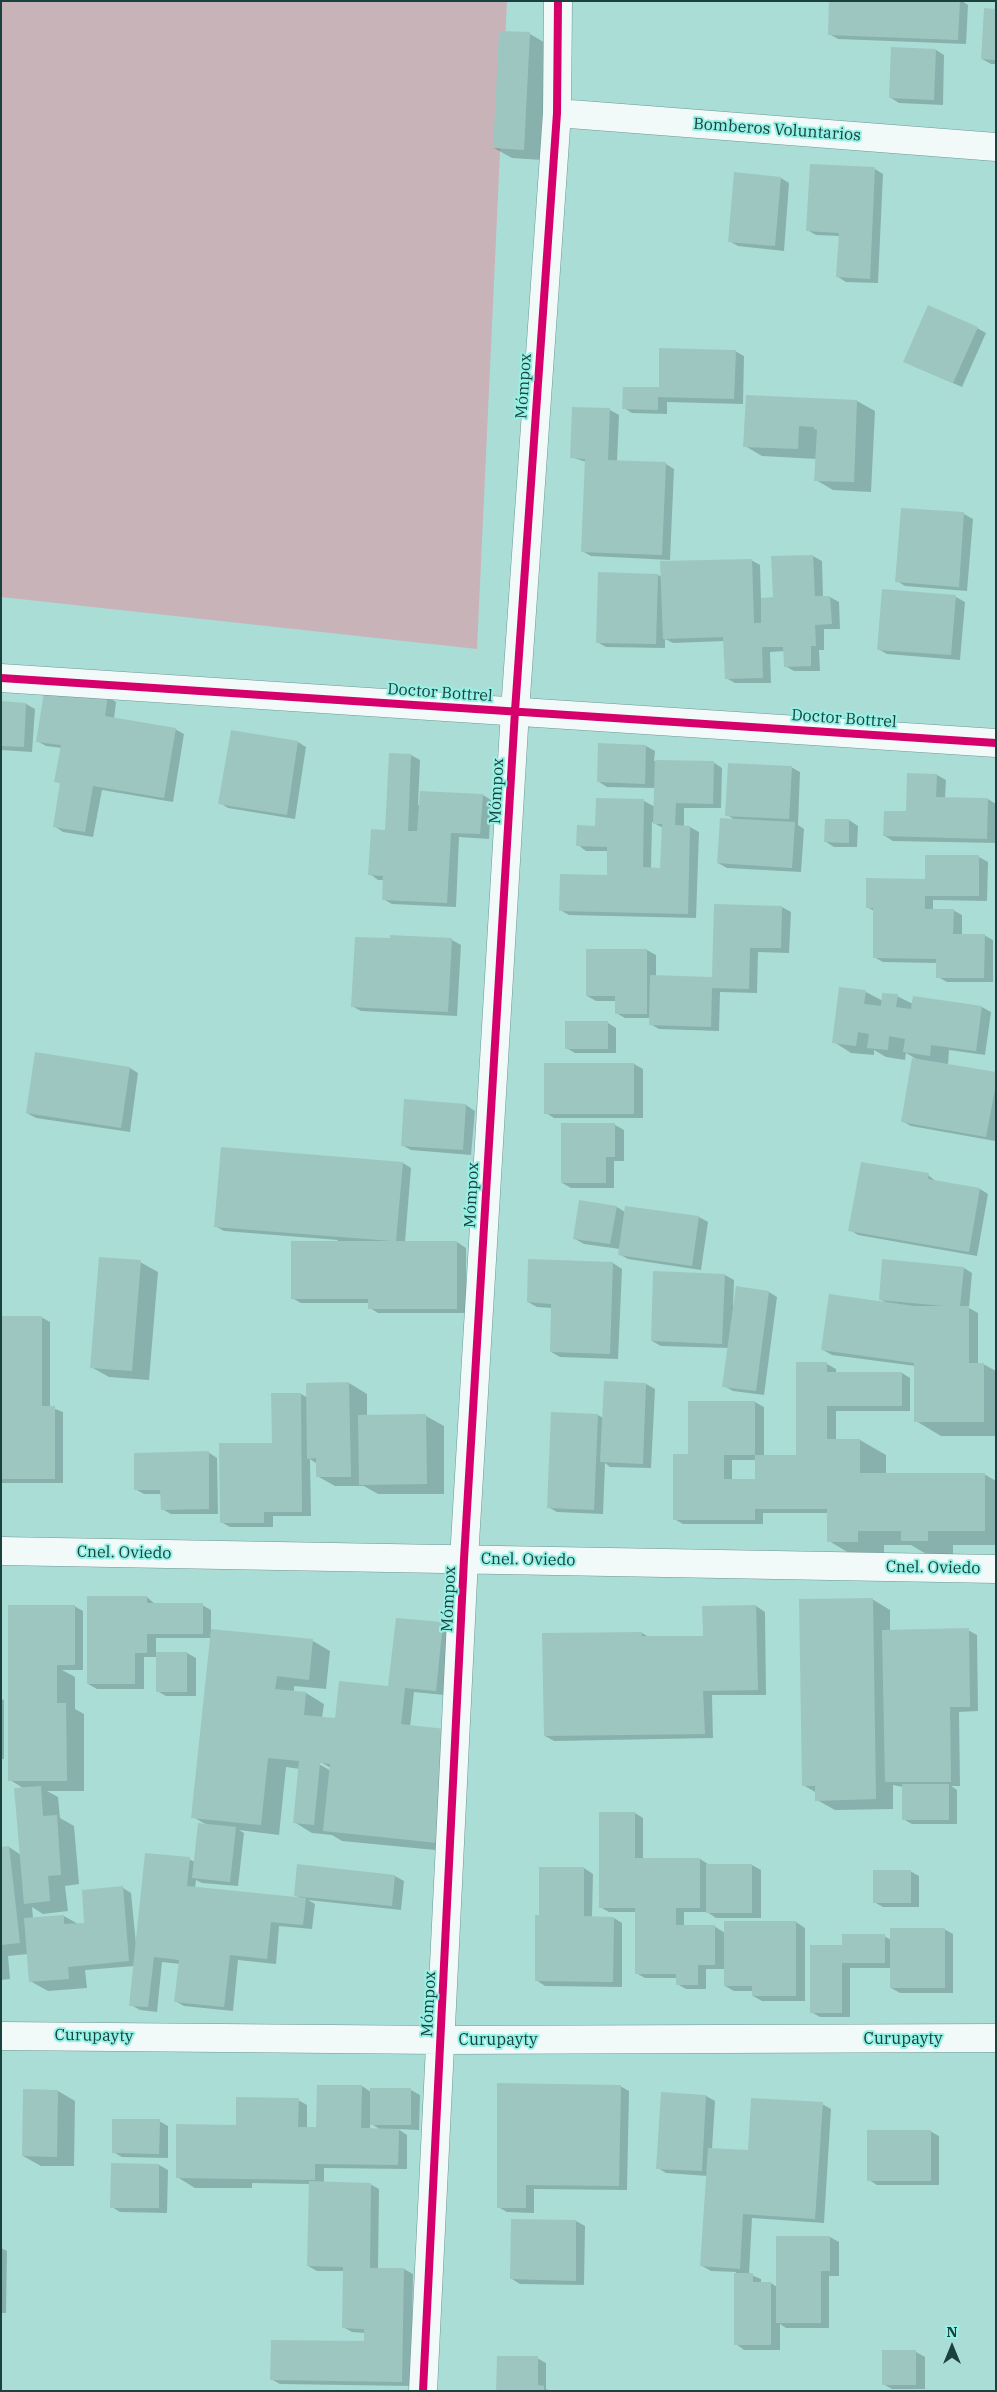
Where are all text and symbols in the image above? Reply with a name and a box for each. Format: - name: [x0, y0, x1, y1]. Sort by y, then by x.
- street label: Bomberos Voluntarios: [693, 115, 861, 145]
- street label: Mómpox: [512, 352, 536, 420]
- street label: Doctor Bottrel: [387, 680, 493, 706]
- street label: Doctor Bottrel: [791, 706, 897, 732]
- street label: Mómpox: [486, 758, 508, 824]
- street label: Mómpox: [461, 1162, 483, 1228]
- street label: Cnel. Oviedo: [77, 1543, 171, 1563]
- street label: Cnel. Oviedo: [481, 1550, 575, 1570]
- street label: Cnel. Oviedo: [886, 1558, 980, 1578]
- street label: Mómpox: [438, 1566, 460, 1632]
- street label: Mómpox: [418, 1971, 440, 2037]
- street label: Curupayty: [54, 2026, 134, 2046]
- street label: Curupayty: [864, 2029, 942, 2049]
- street label: Curupayty: [459, 2030, 537, 2050]
- north arrow: [927, 2322, 977, 2372]
- text: N: [946, 2323, 958, 2341]

